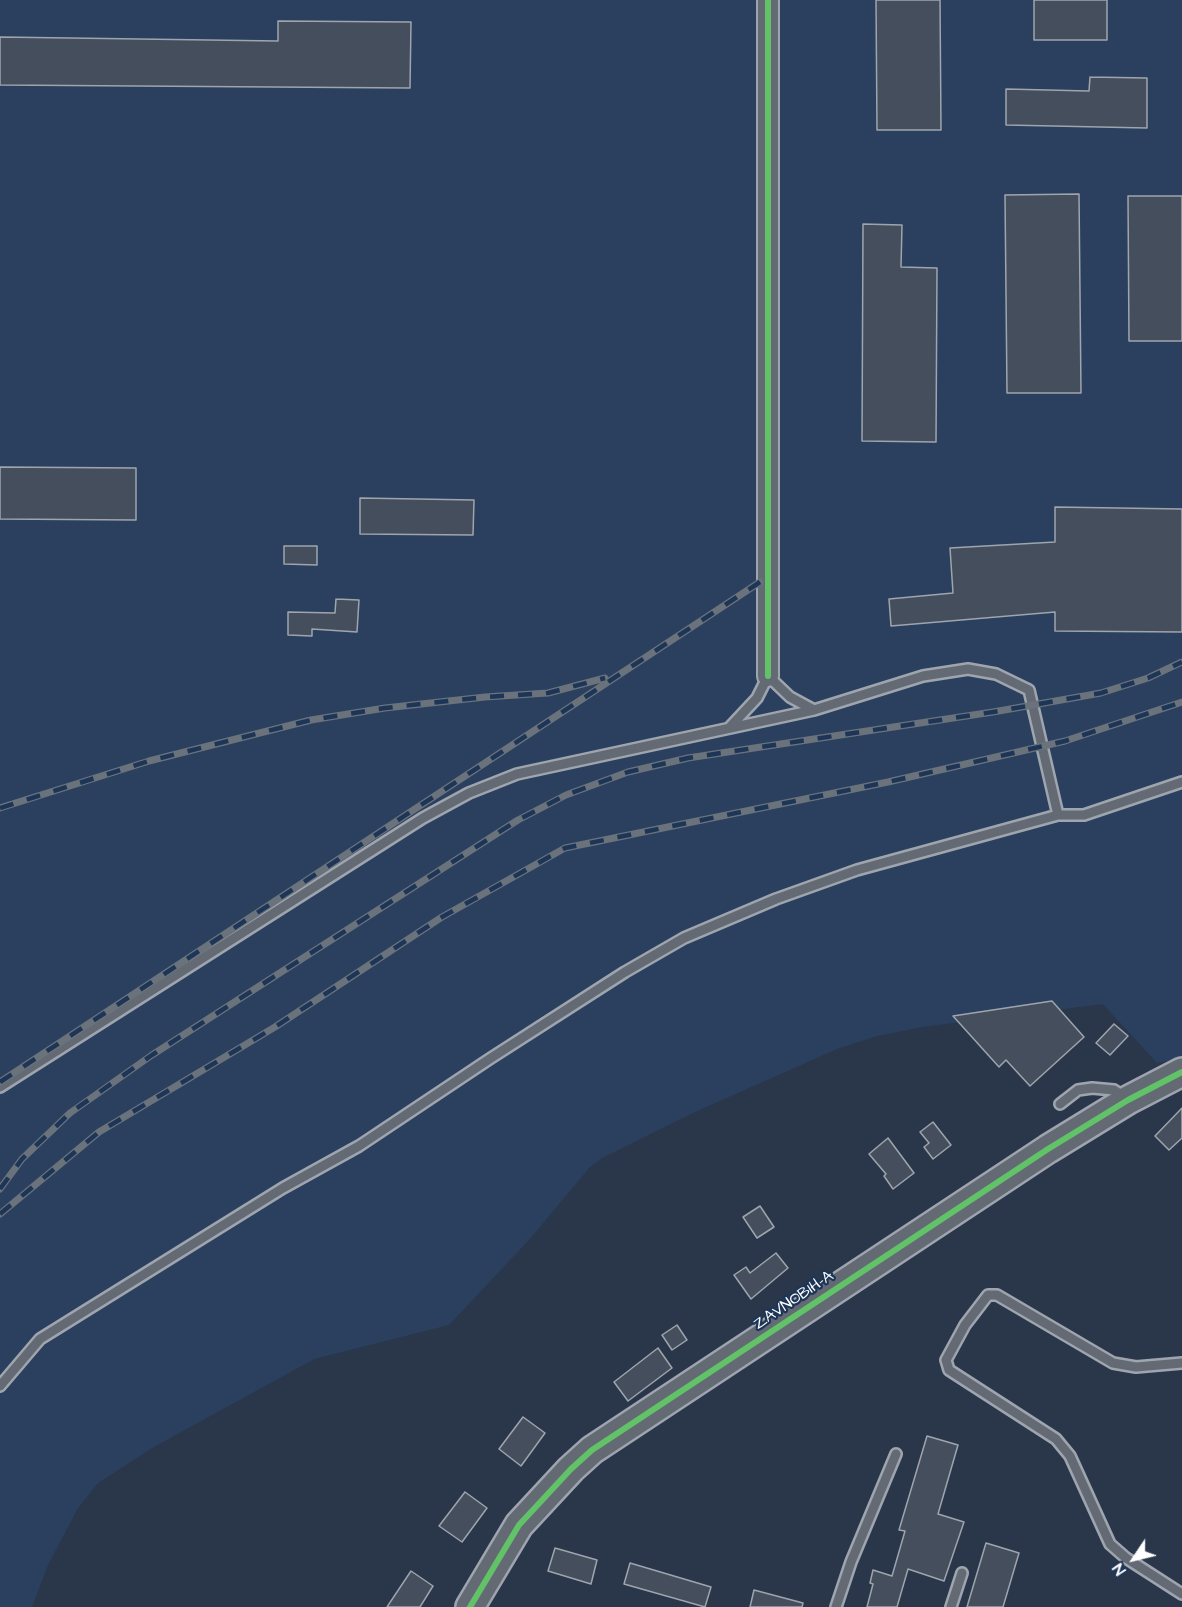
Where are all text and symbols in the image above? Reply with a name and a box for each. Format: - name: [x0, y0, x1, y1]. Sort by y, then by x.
- street label: ZAVNOBIH-A: [750, 1267, 838, 1335]
- north arrow: [1104, 1529, 1164, 1589]
- text: N: [1107, 1559, 1131, 1580]

